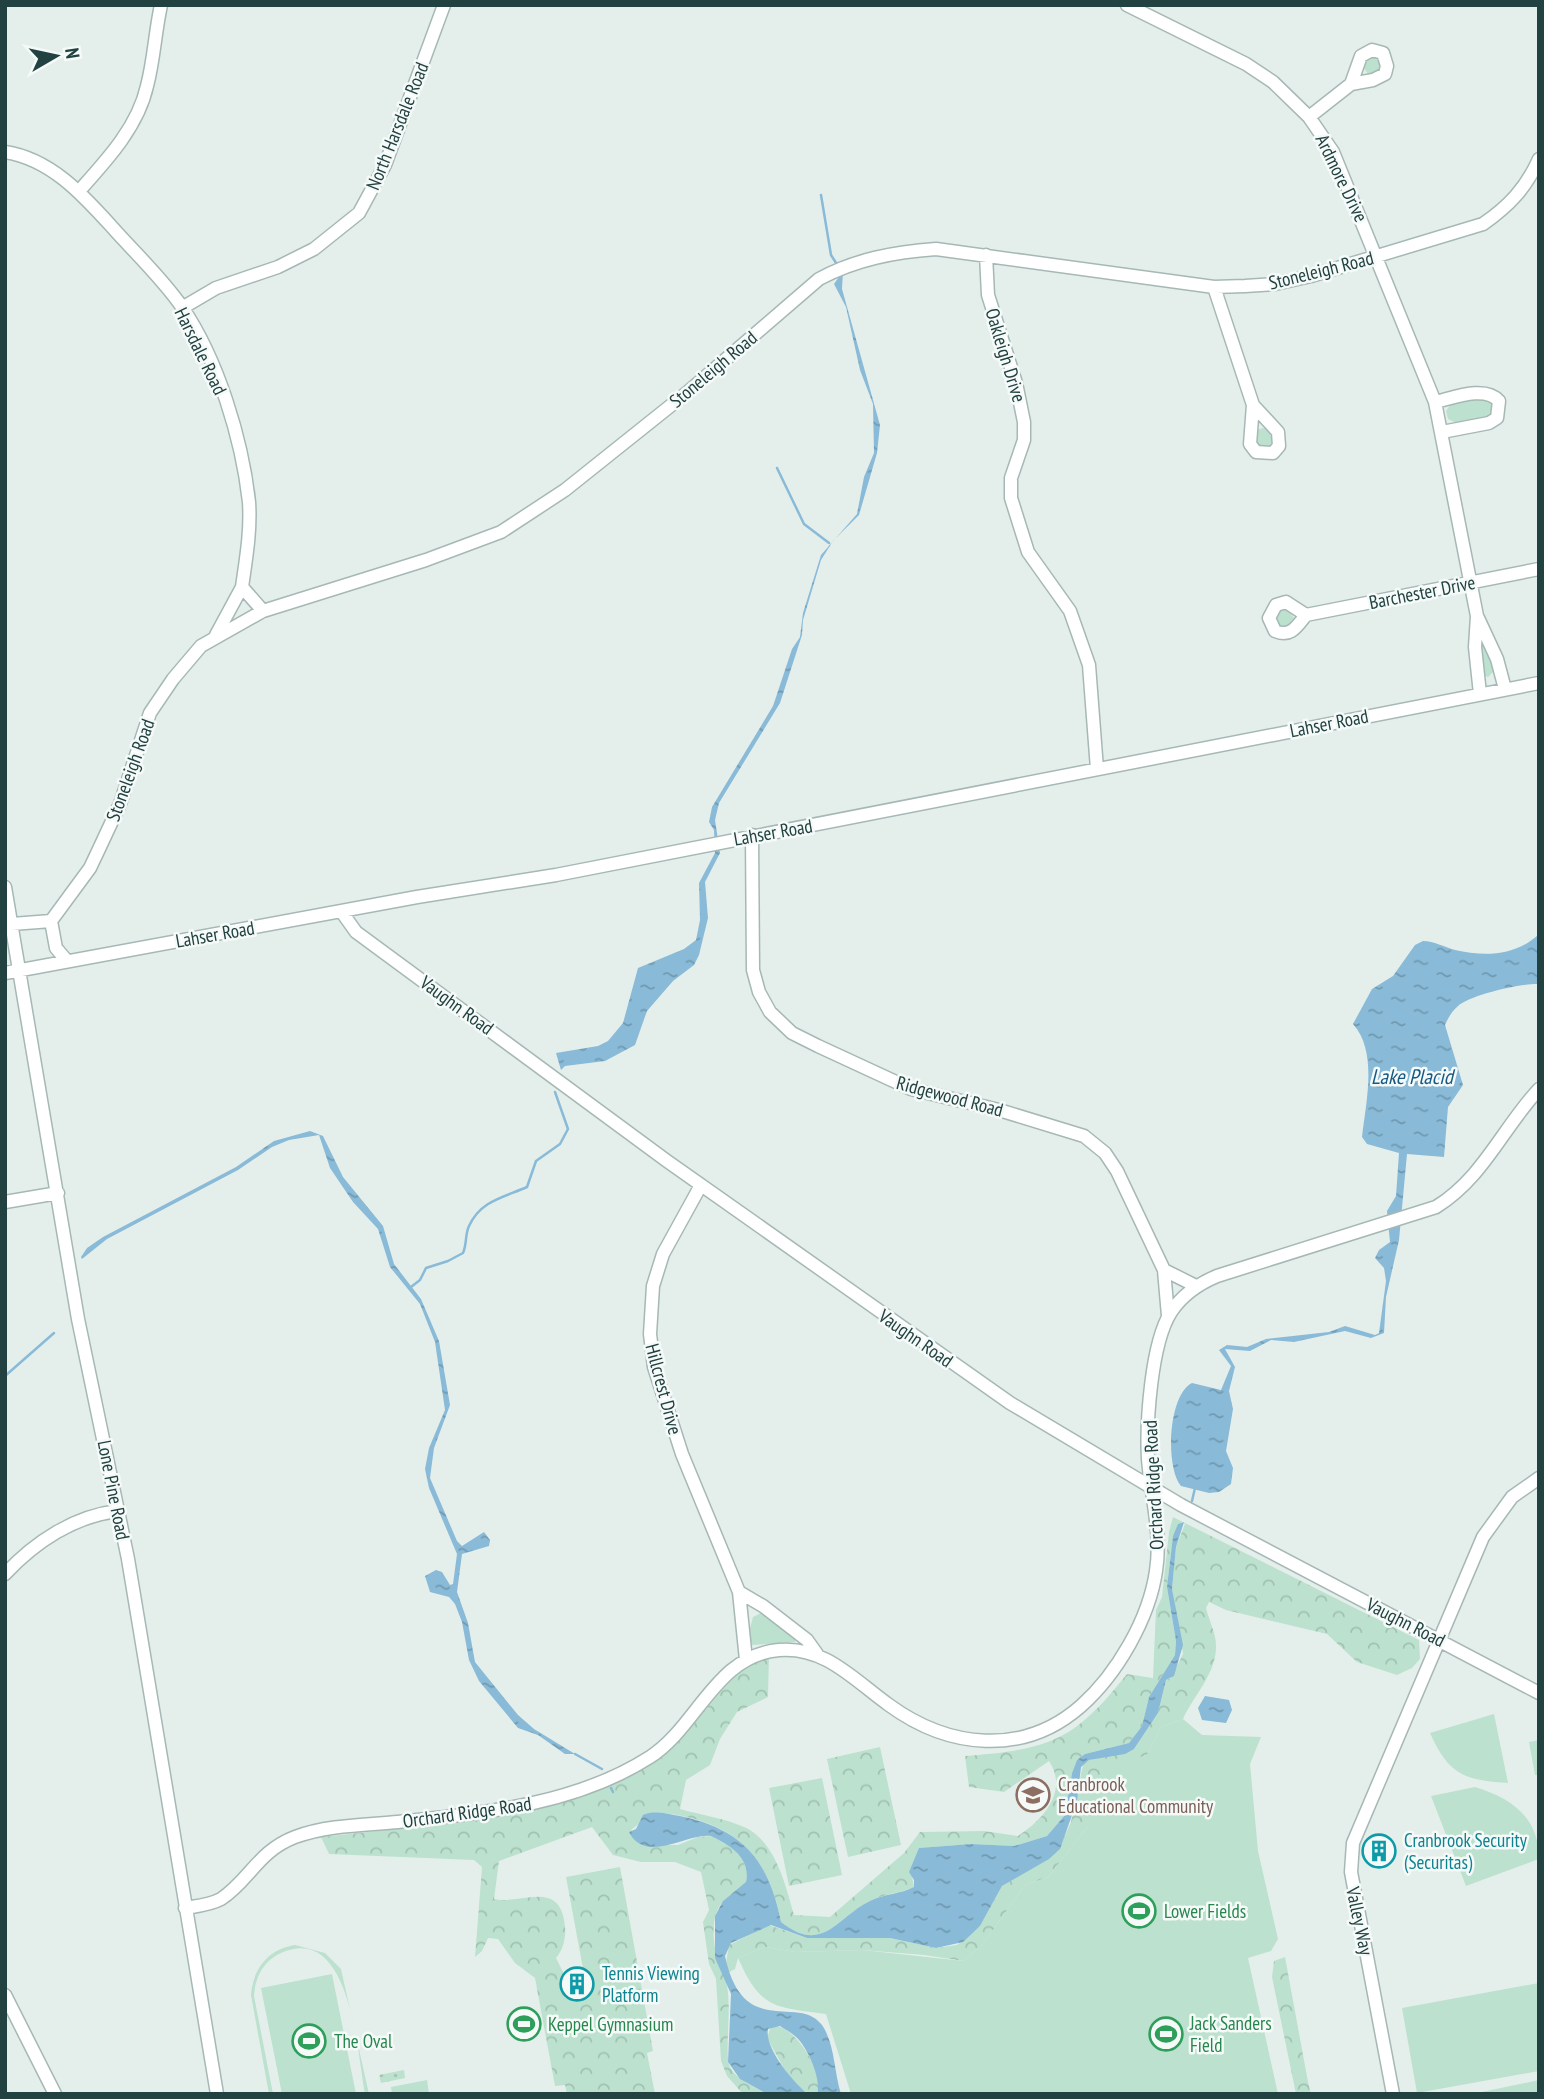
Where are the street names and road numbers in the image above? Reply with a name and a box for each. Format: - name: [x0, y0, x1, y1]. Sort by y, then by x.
- street label: North Harsdale Road: [360, 59, 434, 193]
- street label: Ardmore Drive: [1310, 130, 1374, 226]
- street label: Stoneleigh Road: [1266, 245, 1376, 295]
- street label: Harsdale Road: [170, 304, 232, 398]
- street label: Oakleigh Drive: [980, 305, 1032, 405]
- street label: Stoneleigh Road: [664, 325, 762, 413]
- street label: Barchester Drive: [1367, 570, 1477, 614]
- street label: Lahser Road: [1288, 704, 1370, 742]
- street label: Stoneleigh Road: [100, 716, 160, 824]
- street label: Lahser Road: [732, 813, 814, 851]
- street label: Lahser Road: [174, 915, 256, 953]
- street label: Vaughn Road: [415, 970, 499, 1040]
- street label: Ridgewood Road: [894, 1070, 1006, 1122]
- street label: Vaughn Road: [873, 1303, 958, 1372]
- street label: Hillcrest Drive: [640, 1341, 688, 1437]
- street label: Orchard Ridge Road: [1138, 1420, 1168, 1550]
- street label: Lone Pine Road: [93, 1438, 135, 1542]
- street label: Vaughn Road: [1362, 1592, 1449, 1652]
- street label: Orchard Ridge Road: [401, 1791, 533, 1833]
- street label: Valley Way: [1341, 1884, 1379, 1958]

